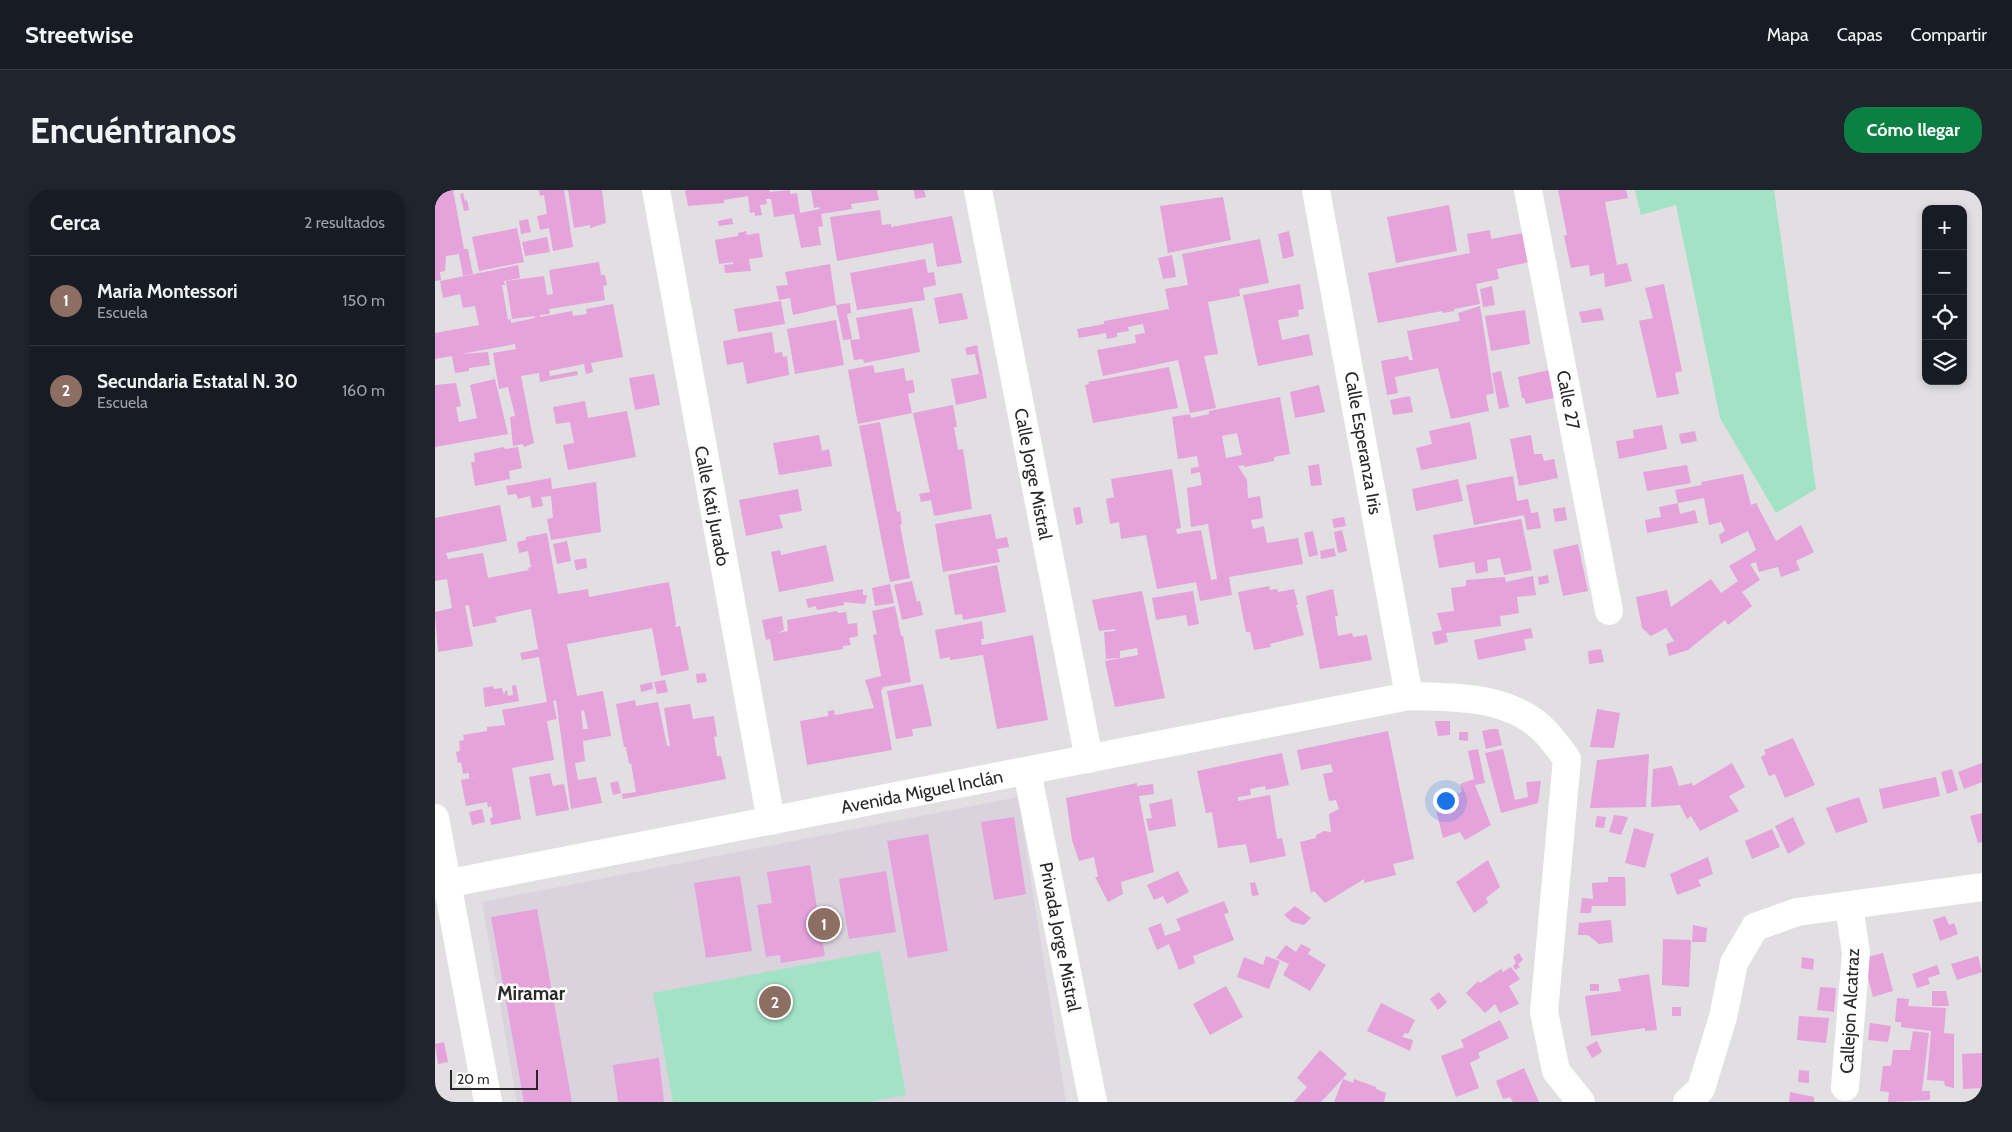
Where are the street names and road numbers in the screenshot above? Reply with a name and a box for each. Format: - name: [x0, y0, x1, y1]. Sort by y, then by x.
- street label: Calle 27: [1551, 369, 1585, 431]
- street label: Calle Esperanza Iris: [1340, 370, 1386, 516]
- street label: Calle Jorge Mistral: [1009, 406, 1057, 542]
- street label: Calle Kati Jurado: [690, 444, 734, 568]
- street label: Avenida Miguel Inclán: [839, 765, 1005, 819]
- street label: Privada Jorge Mistral: [1035, 860, 1085, 1014]
- street label: Callejon Alcatraz: [1836, 947, 1864, 1074]

